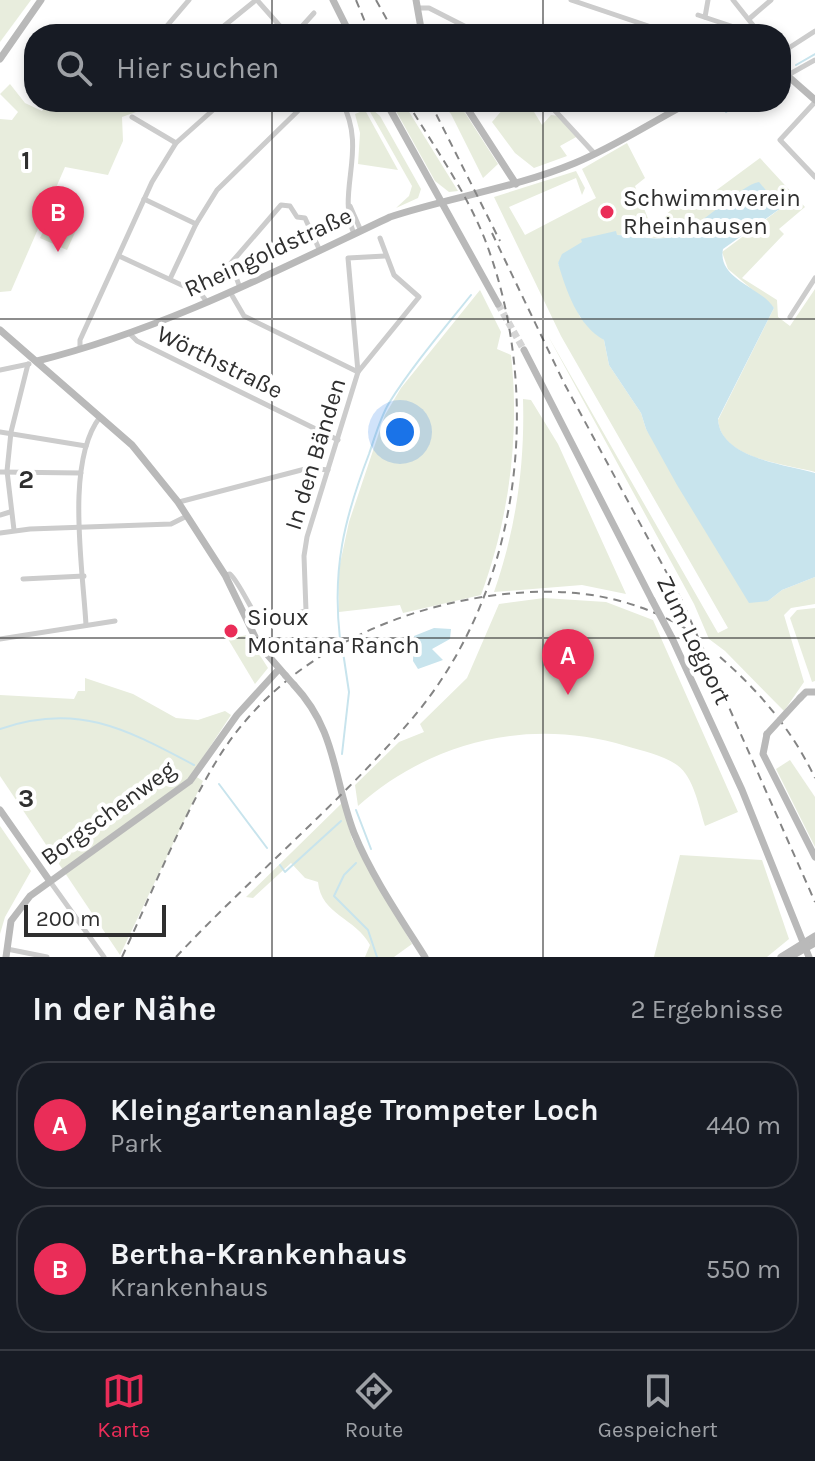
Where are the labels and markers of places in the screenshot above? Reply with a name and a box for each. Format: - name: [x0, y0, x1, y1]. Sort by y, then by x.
- place label: Schwimmverein Rheinhausen: [623, 184, 801, 240]
- pin: B: [32, 186, 84, 252]
- marker: Schwimmverein Rheinhausen: [598, 203, 616, 221]
- place label: Sioux Montana Ranch: [247, 603, 420, 659]
- marker: Sioux Montana Ranch: [222, 622, 240, 640]
- pin: A: [542, 629, 594, 695]

